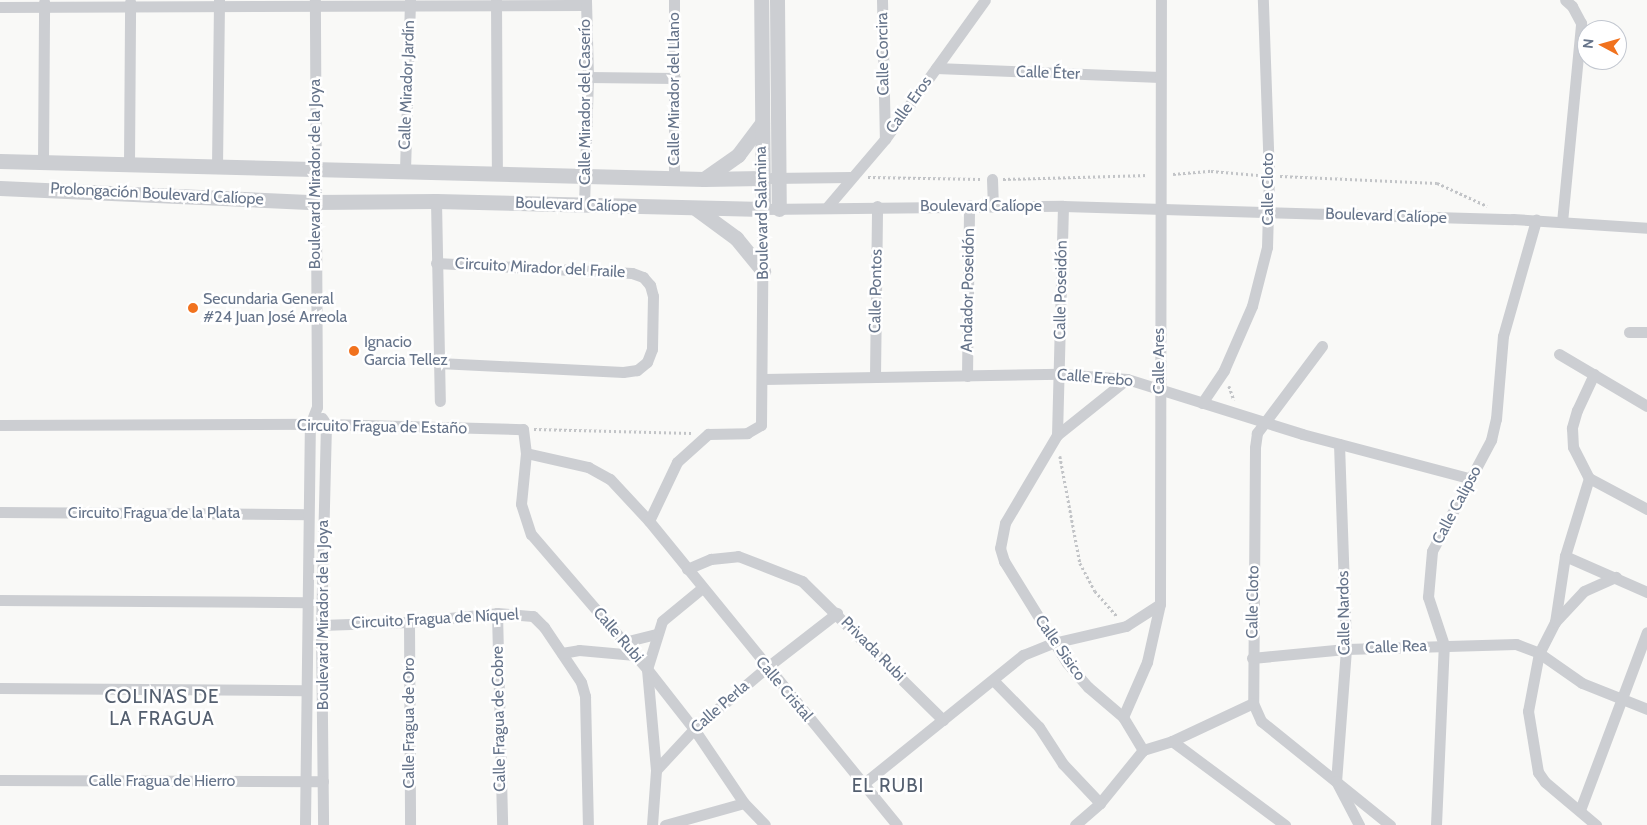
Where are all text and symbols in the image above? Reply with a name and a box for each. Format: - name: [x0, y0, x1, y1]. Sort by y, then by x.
- street label: Calle Mirador del Llano: [664, 12, 684, 166]
- street label: Calle Corcira: [873, 12, 893, 96]
- street label: Calle Mirador del Caserío: [575, 19, 595, 185]
- street label: Calle Mirador Jardín: [395, 20, 419, 150]
- north arrow: [1577, 20, 1627, 70]
- text: N: [1579, 38, 1598, 49]
- street label: Calle Éter: [1016, 62, 1080, 84]
- street label: Calle Eros: [882, 73, 936, 137]
- street label: Boulevard Mirador de la Joya: [305, 79, 325, 269]
- street label: Boulevard Salamina: [751, 146, 773, 280]
- street label: Calle Cloto: [1258, 152, 1278, 226]
- street label: Prolongación Boulevard Calíope: [50, 179, 264, 209]
- street label: Boulevard Calíope: [515, 193, 637, 217]
- street label: Boulevard Calíope: [920, 196, 1042, 216]
- street label: Boulevard Calíope: [1325, 204, 1447, 228]
- street label: Andador Poseidón: [957, 228, 979, 352]
- street label: Calle Poseidón: [1051, 240, 1071, 340]
- street label: Calle Pontos: [866, 249, 886, 333]
- street label: Circuito Mirador del Fraile: [454, 254, 626, 282]
- place label: Secundaria General #24 Juan José Arreola: [203, 289, 347, 327]
- marker: Secundaria General #24 Juan José Arreola: [187, 302, 199, 314]
- street label: Calle Ares: [1149, 328, 1169, 394]
- place label: Ignacio Garcia Tellez: [364, 332, 448, 370]
- marker: Ignacio Garcia Tellez: [348, 345, 360, 357]
- street label: Calle Erebo: [1056, 365, 1134, 391]
- street label: Circuito Fragua de Estaño: [297, 416, 467, 438]
- street label: Calle Calipso: [1428, 463, 1486, 547]
- street label: Circuito Fragua de la Plata: [68, 503, 240, 523]
- street label: Boulevard Mirador de la Joya: [313, 520, 333, 710]
- street label: Calle Cloto: [1243, 565, 1263, 639]
- street label: Calle Nardos: [1334, 570, 1354, 656]
- street label: Calle Rubi: [589, 603, 647, 667]
- street label: Circuito Fragua de Níquel: [351, 605, 519, 633]
- street label: Calle Sisico: [1031, 612, 1089, 684]
- street label: Privada Rubi: [837, 613, 909, 685]
- street label: Calle Rea: [1365, 636, 1427, 658]
- street label: Calle Fragua de Cobre: [488, 646, 510, 792]
- street label: Calle Cristal: [751, 653, 817, 725]
- street label: Calle Fragua de Oro: [399, 657, 419, 789]
- street label: Calle Perla: [687, 677, 753, 737]
- district label: COLINAS DE LA FRAGUA: [103, 686, 221, 730]
- street label: Calle Fragua de Hierro: [89, 771, 235, 791]
- district label: EL RUBI: [851, 775, 925, 797]

